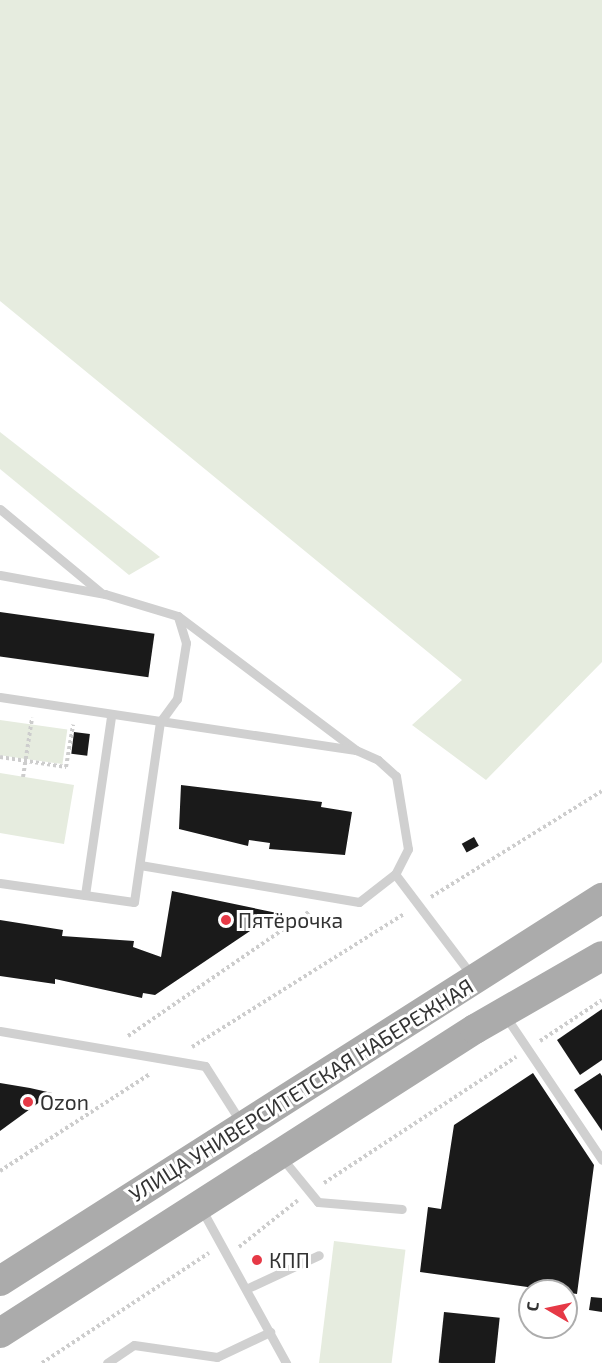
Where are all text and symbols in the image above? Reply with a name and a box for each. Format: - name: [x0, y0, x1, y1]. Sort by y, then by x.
- place label: Пятёрочка: [238, 907, 343, 933]
- marker: Пятёрочка: [219, 913, 233, 927]
- street label: УЛИЦА УНИВЕРСИТЕТСКАЯ НАБЕРЕЖНАЯ: [124, 973, 478, 1207]
- place label: Ozon: [40, 1089, 89, 1115]
- marker: Ozon: [21, 1095, 35, 1109]
- place label: КПП: [269, 1247, 310, 1273]
- marker: КПП: [250, 1253, 264, 1267]
- north arrow: [518, 1279, 578, 1339]
- text: С: [522, 1300, 542, 1313]

